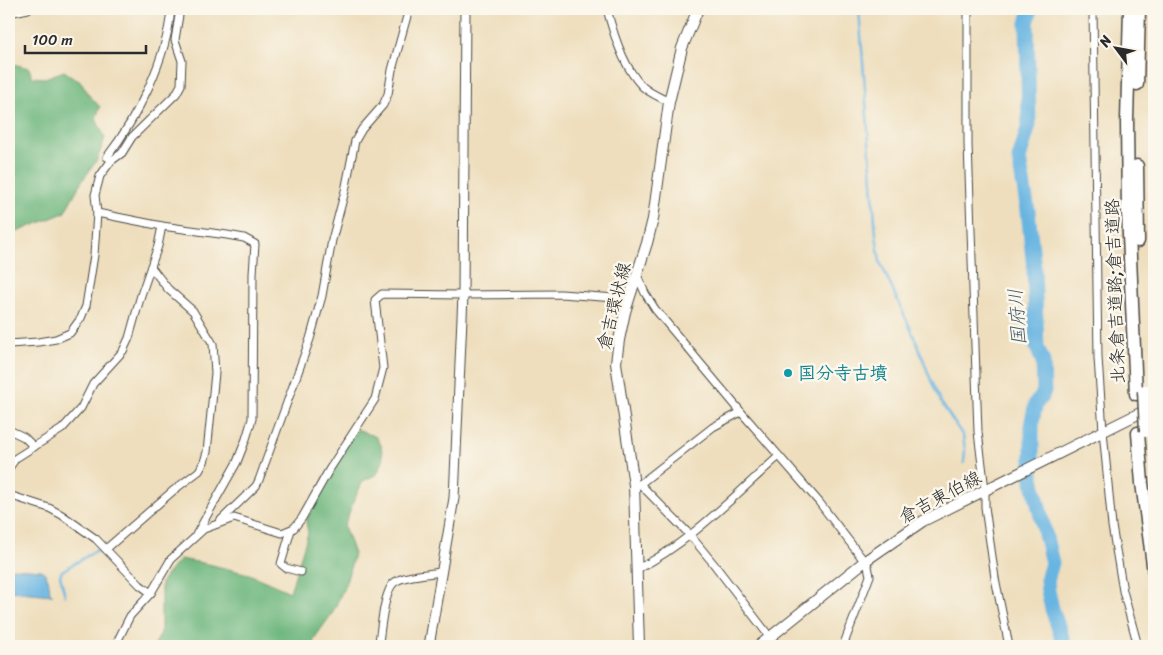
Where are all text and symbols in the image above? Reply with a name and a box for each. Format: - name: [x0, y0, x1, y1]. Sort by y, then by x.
- scale bar: [25, 22, 146, 54]
- north arrow: [1090, 22, 1140, 72]
- text: 100 m: [32, 27, 73, 53]
- text: N: [1092, 30, 1119, 53]
- street label: 北条倉吉道路;倉吉道路: [1096, 198, 1134, 384]
- street label: 倉吉環状線: [588, 258, 640, 354]
- water label: 国府川: [999, 287, 1035, 347]
- place label: 国分寺古墳: [798, 357, 888, 389]
- marker: 国分寺古墳: [782, 367, 794, 379]
- street label: 倉吉東伯線: [893, 462, 987, 532]

